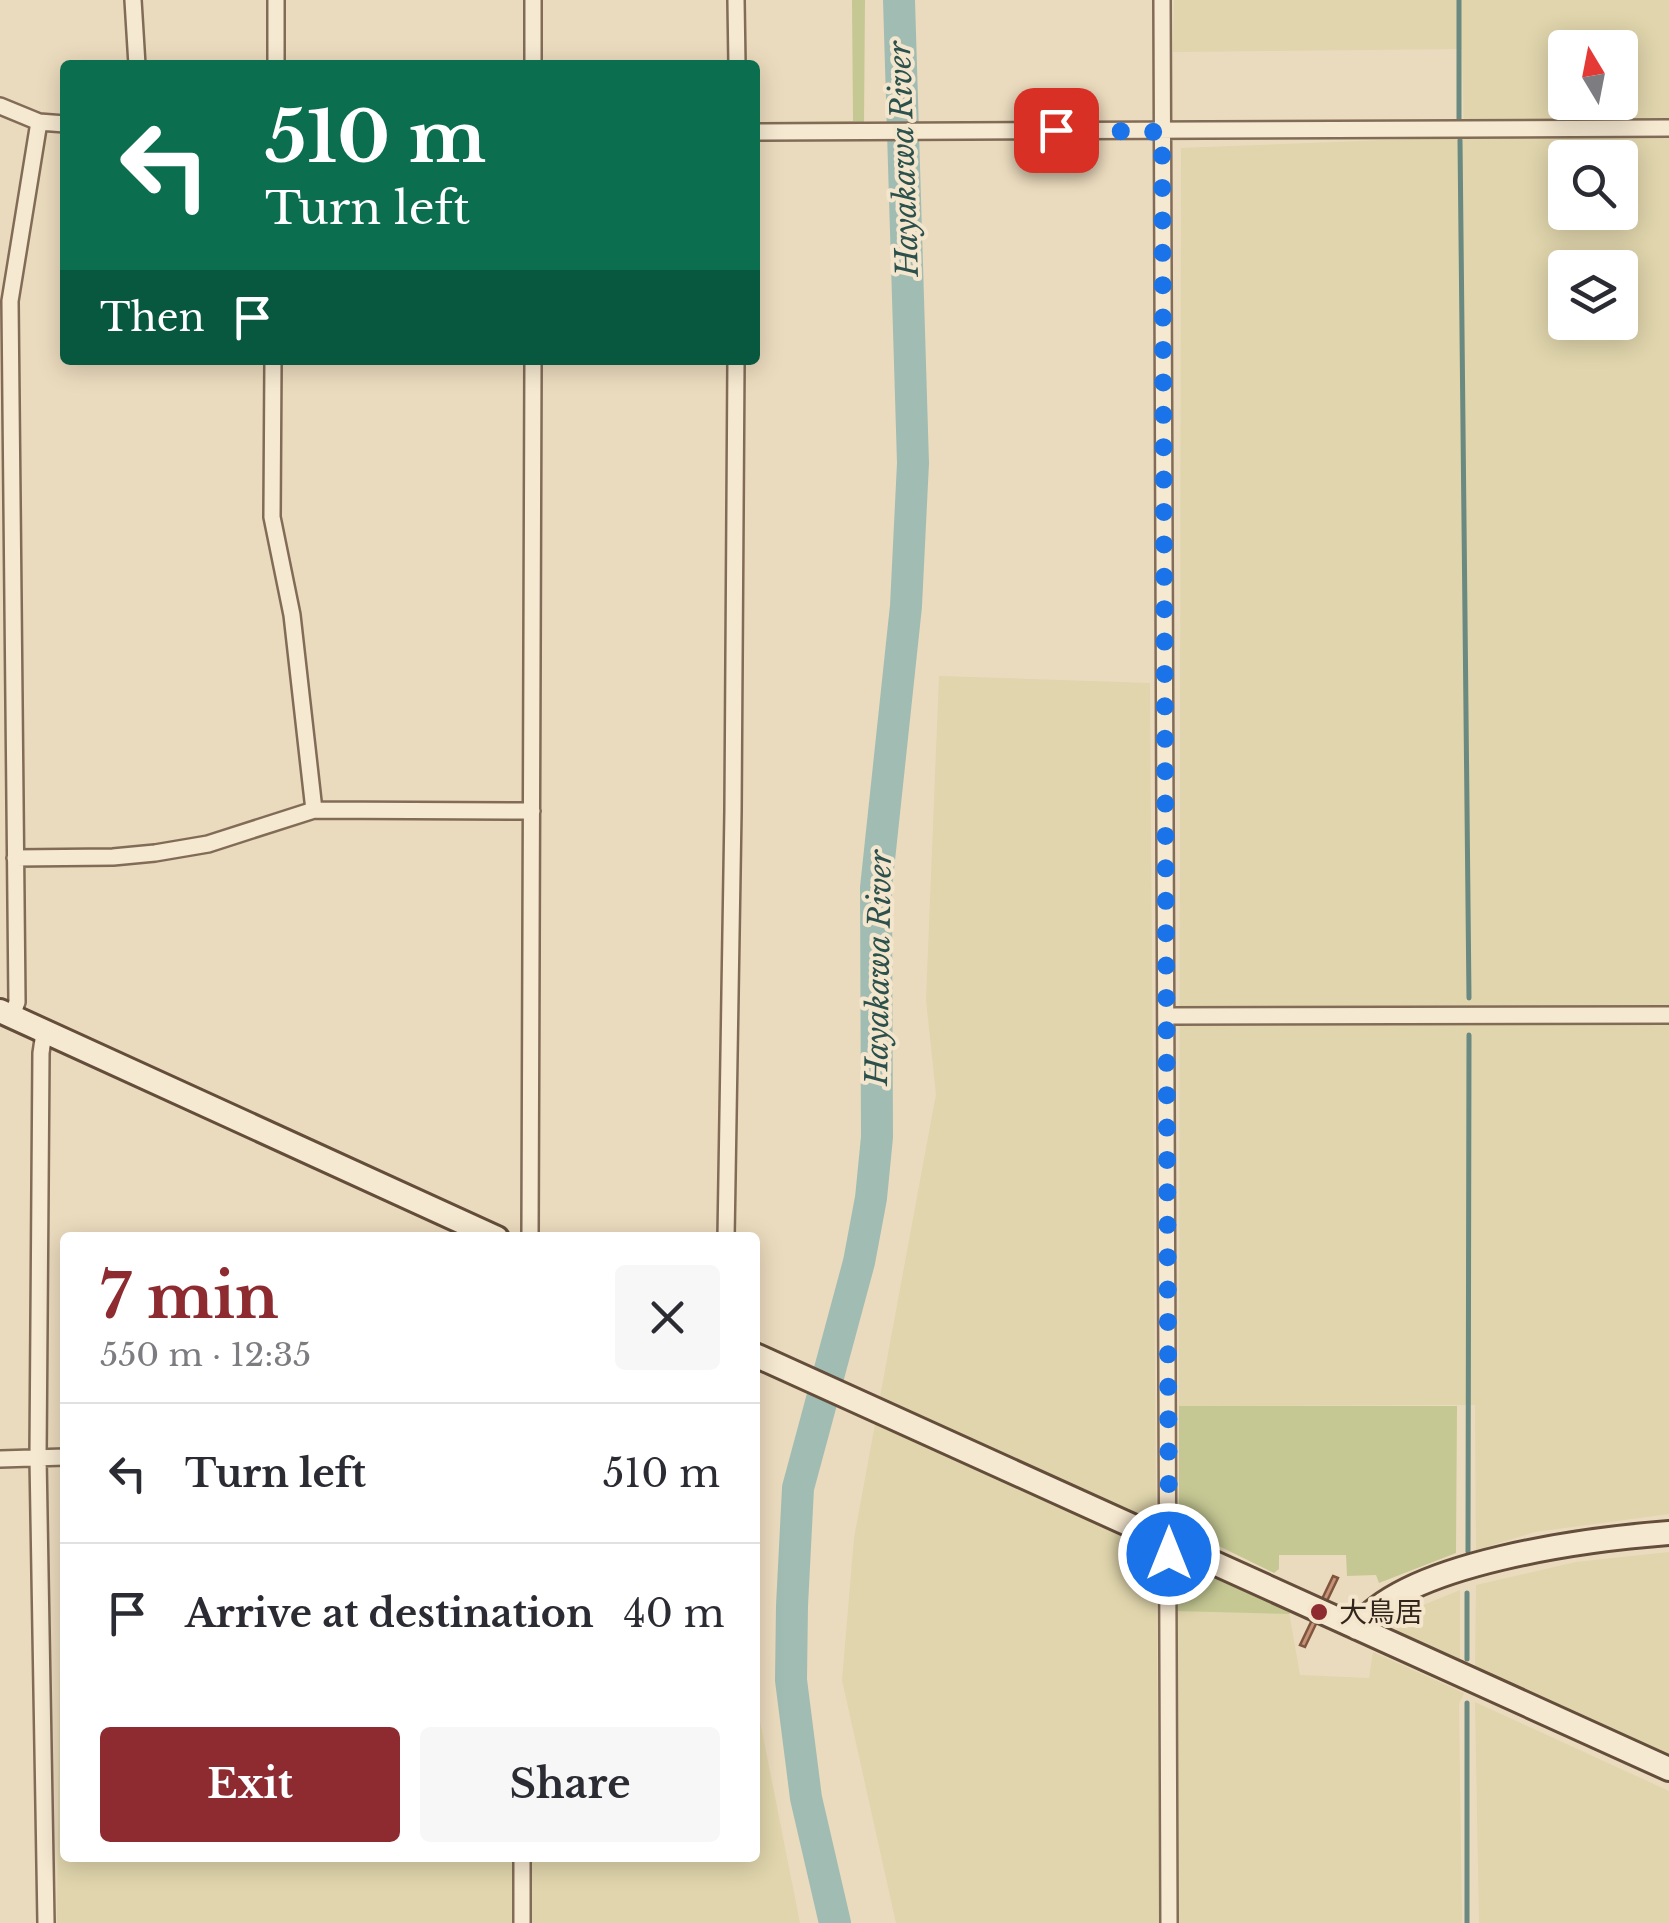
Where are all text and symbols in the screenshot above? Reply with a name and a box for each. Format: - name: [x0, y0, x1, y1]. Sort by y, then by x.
- north arrow: [1548, 30, 1638, 120]
- map controls: [1548, 30, 1638, 340]
- water label: Hayakawa River: [881, 40, 926, 278]
- pin: [1014, 88, 1099, 173]
- text: 510 m: [265, 94, 486, 181]
- icon: left: [100, 100, 230, 230]
- icon: arrive: [1029, 103, 1084, 158]
- button: search: [1548, 140, 1638, 230]
- text: Turn left: [265, 180, 470, 236]
- button: layers: [1548, 250, 1638, 340]
- icon: arrive: [225, 290, 280, 345]
- text: Then: [100, 294, 205, 341]
- water label: Hayakawa River: [858, 849, 899, 1087]
- text: 7 min: [100, 1260, 279, 1334]
- button: close: [615, 1265, 720, 1370]
- text: 550 m · 12:35: [100, 1335, 311, 1375]
- icon: left: [100, 1446, 155, 1501]
- text: Turn left: [185, 1450, 366, 1497]
- text: 510 m: [603, 1450, 720, 1497]
- position arrow: [1117, 1502, 1221, 1606]
- icon: arrive: [100, 1586, 155, 1641]
- text: Arrive at destination: [185, 1590, 594, 1637]
- text: 40 m: [624, 1590, 725, 1637]
- place label: 大鳥居: [1339, 1595, 1423, 1630]
- marker: 大鳥居: [1308, 1601, 1330, 1623]
- button: Exit: [100, 1727, 400, 1842]
- button: Share: [420, 1727, 720, 1842]

